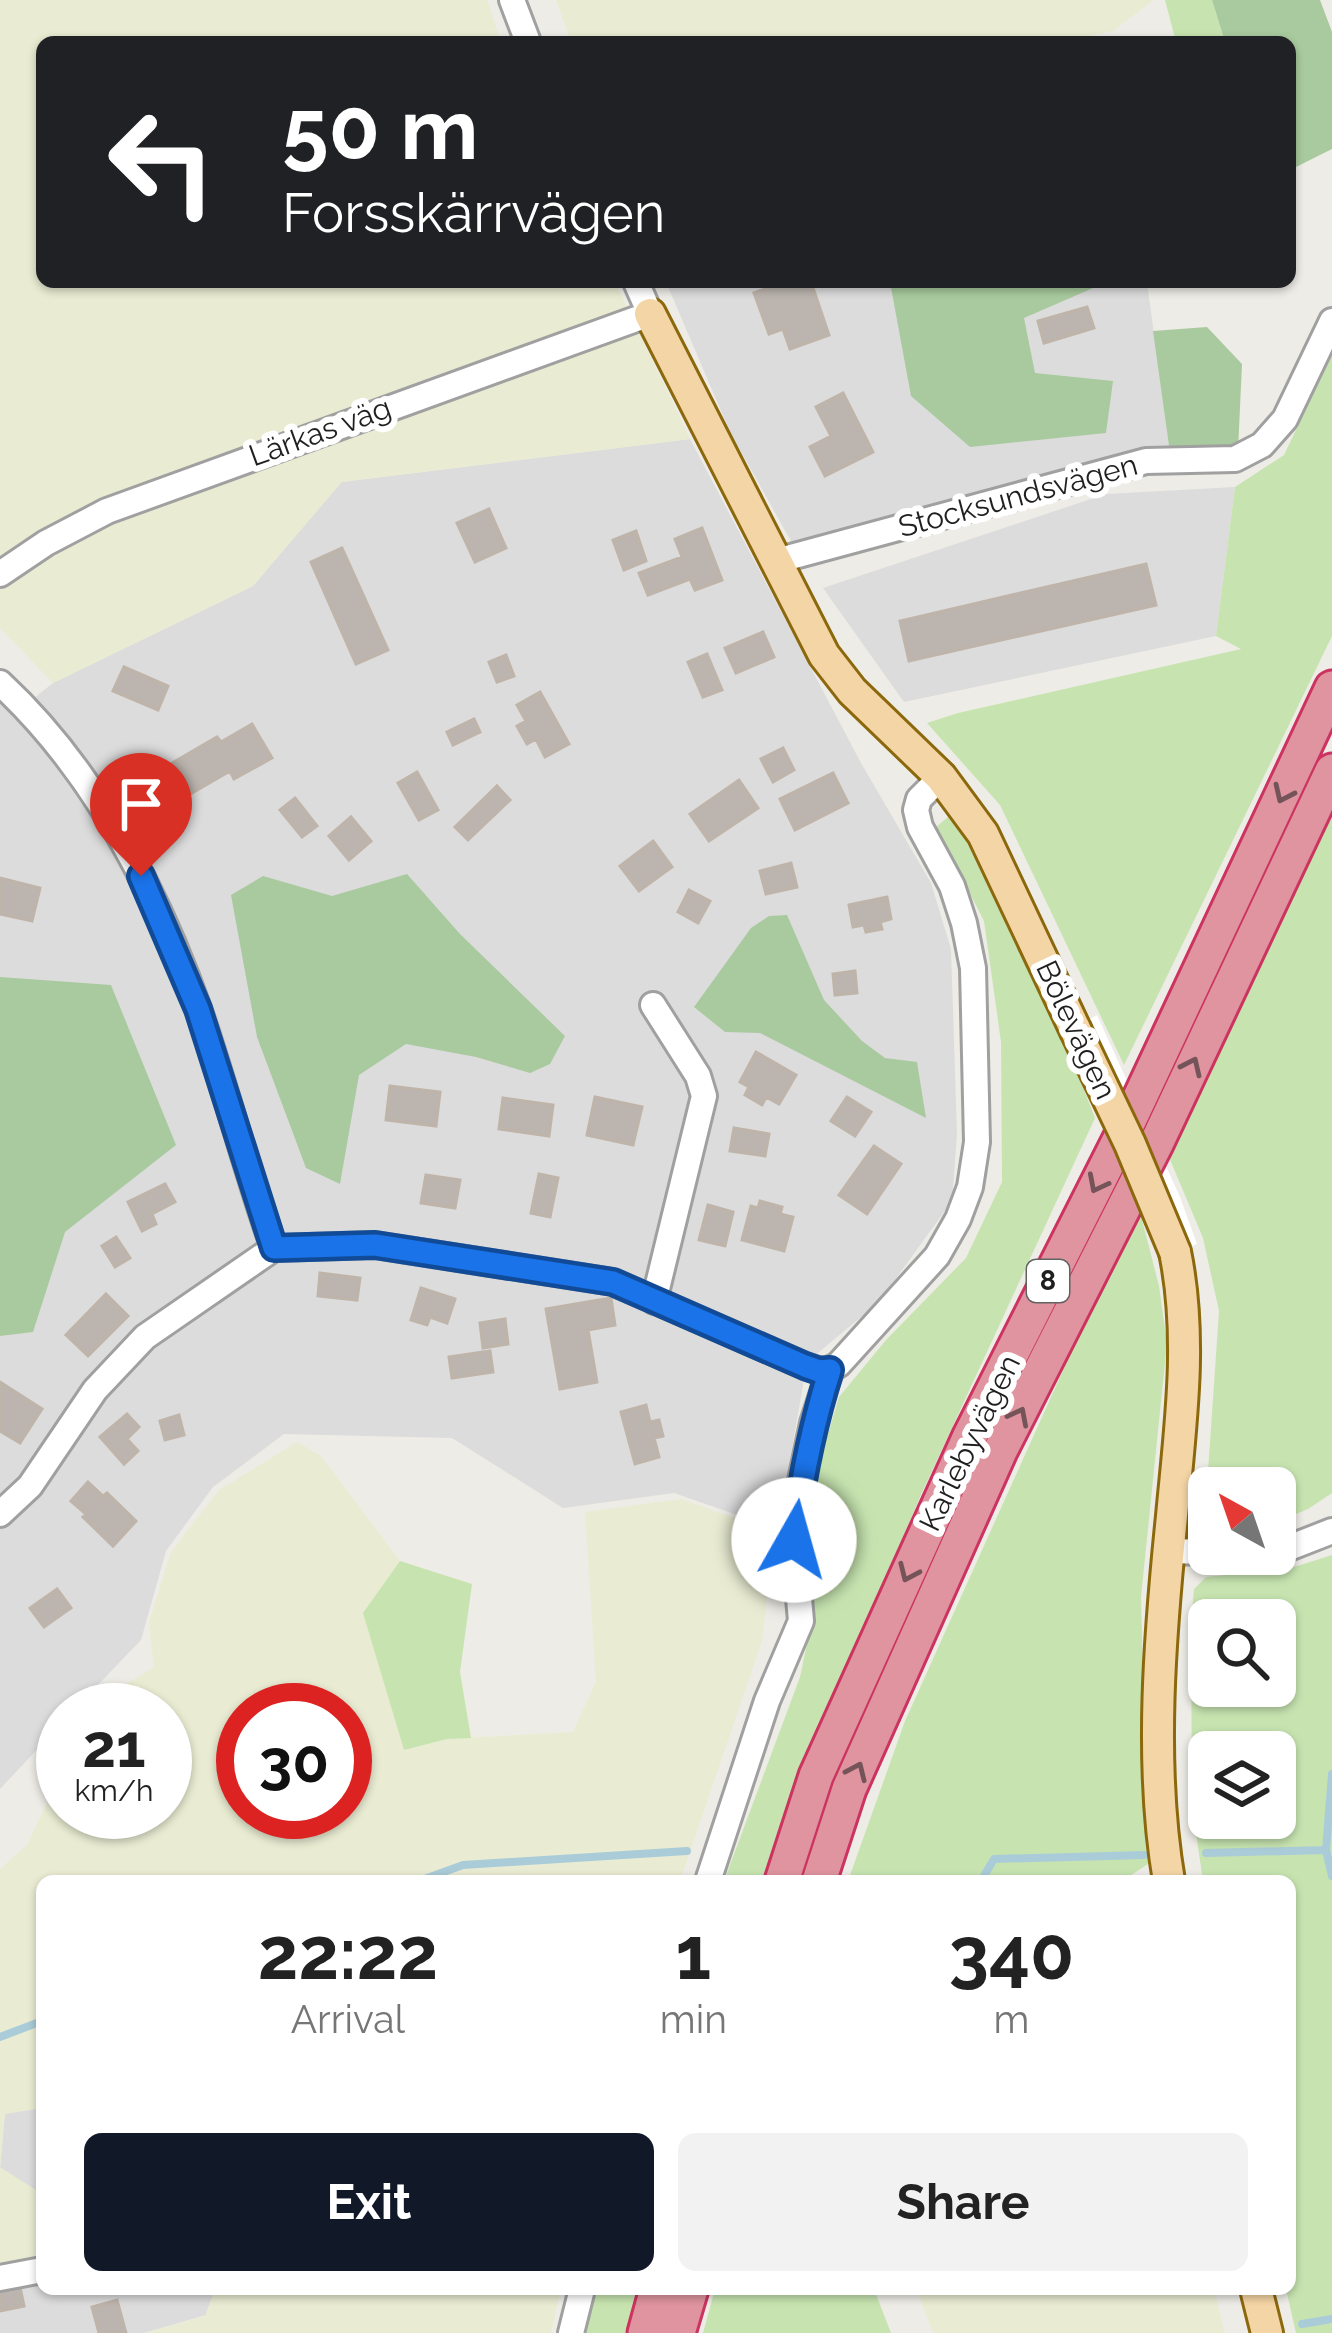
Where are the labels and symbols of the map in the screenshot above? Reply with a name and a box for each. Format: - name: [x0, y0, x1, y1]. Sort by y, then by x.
- street label: Lärkas väg: [244, 390, 396, 473]
- street label: Stocksundsvägen: [894, 447, 1141, 544]
- pin: [90, 753, 192, 876]
- one-way arrow: [1273, 782, 1297, 803]
- street label: Bölevägen: [1029, 955, 1124, 1105]
- one-way arrow: [1178, 1057, 1201, 1078]
- one-way arrow: [1088, 1172, 1112, 1193]
- road number: 8: [1027, 1260, 1069, 1302]
- street label: Karlebyvägen: [912, 1349, 1027, 1537]
- one-way arrow: [1004, 1406, 1027, 1428]
- north arrow: [1188, 1467, 1296, 1575]
- position arrow: [731, 1477, 857, 1603]
- one-way arrow: [899, 1560, 923, 1582]
- speed limit sign: 30: [216, 1683, 372, 1839]
- one-way arrow: [843, 1761, 867, 1783]

